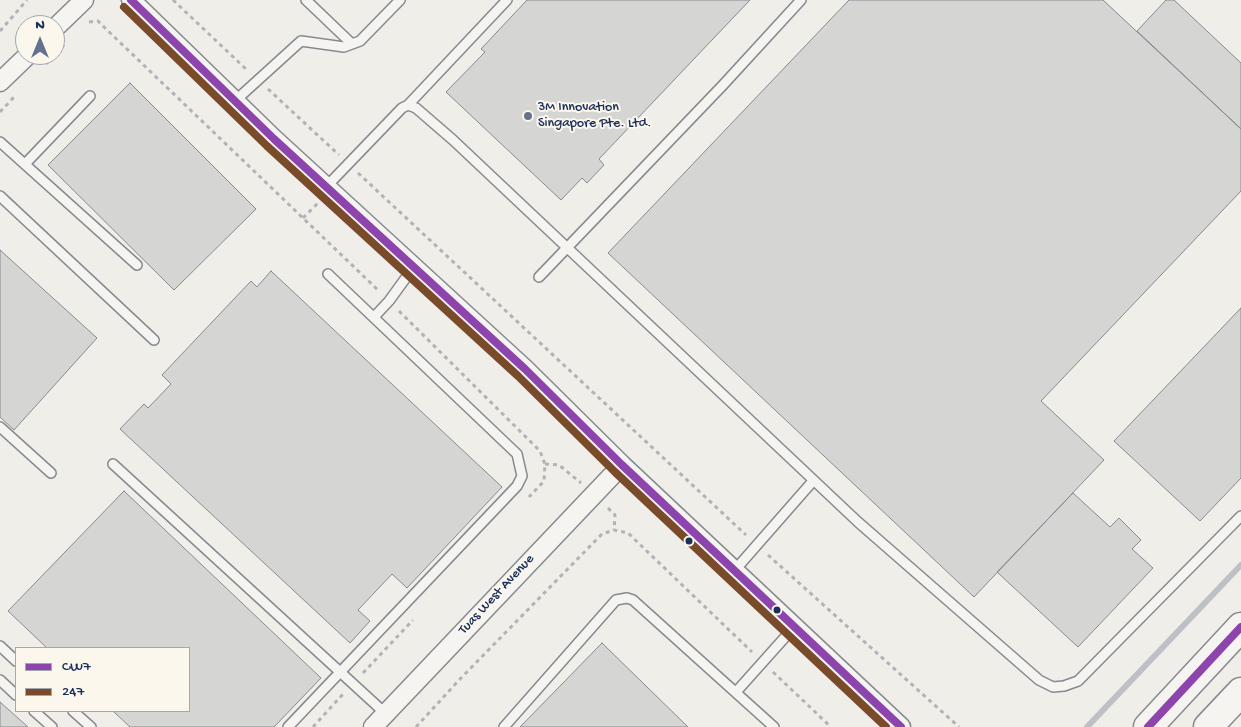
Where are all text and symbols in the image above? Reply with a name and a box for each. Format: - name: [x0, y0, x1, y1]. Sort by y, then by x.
- north arrow: [15, 15, 65, 65]
- text: N: [35, 17, 45, 34]
- place label: 3M Innovation Singapore Pte. Ltd.: [538, 100, 651, 132]
- marker: 3M Innovation Singapore Pte. Ltd.: [522, 110, 534, 122]
- unlabelled marker: [684, 536, 694, 546]
- street label: Tuas West Avenue: [456, 551, 538, 639]
- unlabelled marker: [772, 605, 782, 615]
- legend: [15, 647, 190, 712]
- text: CW7: [62, 658, 91, 676]
- text: 247: [62, 683, 84, 701]

